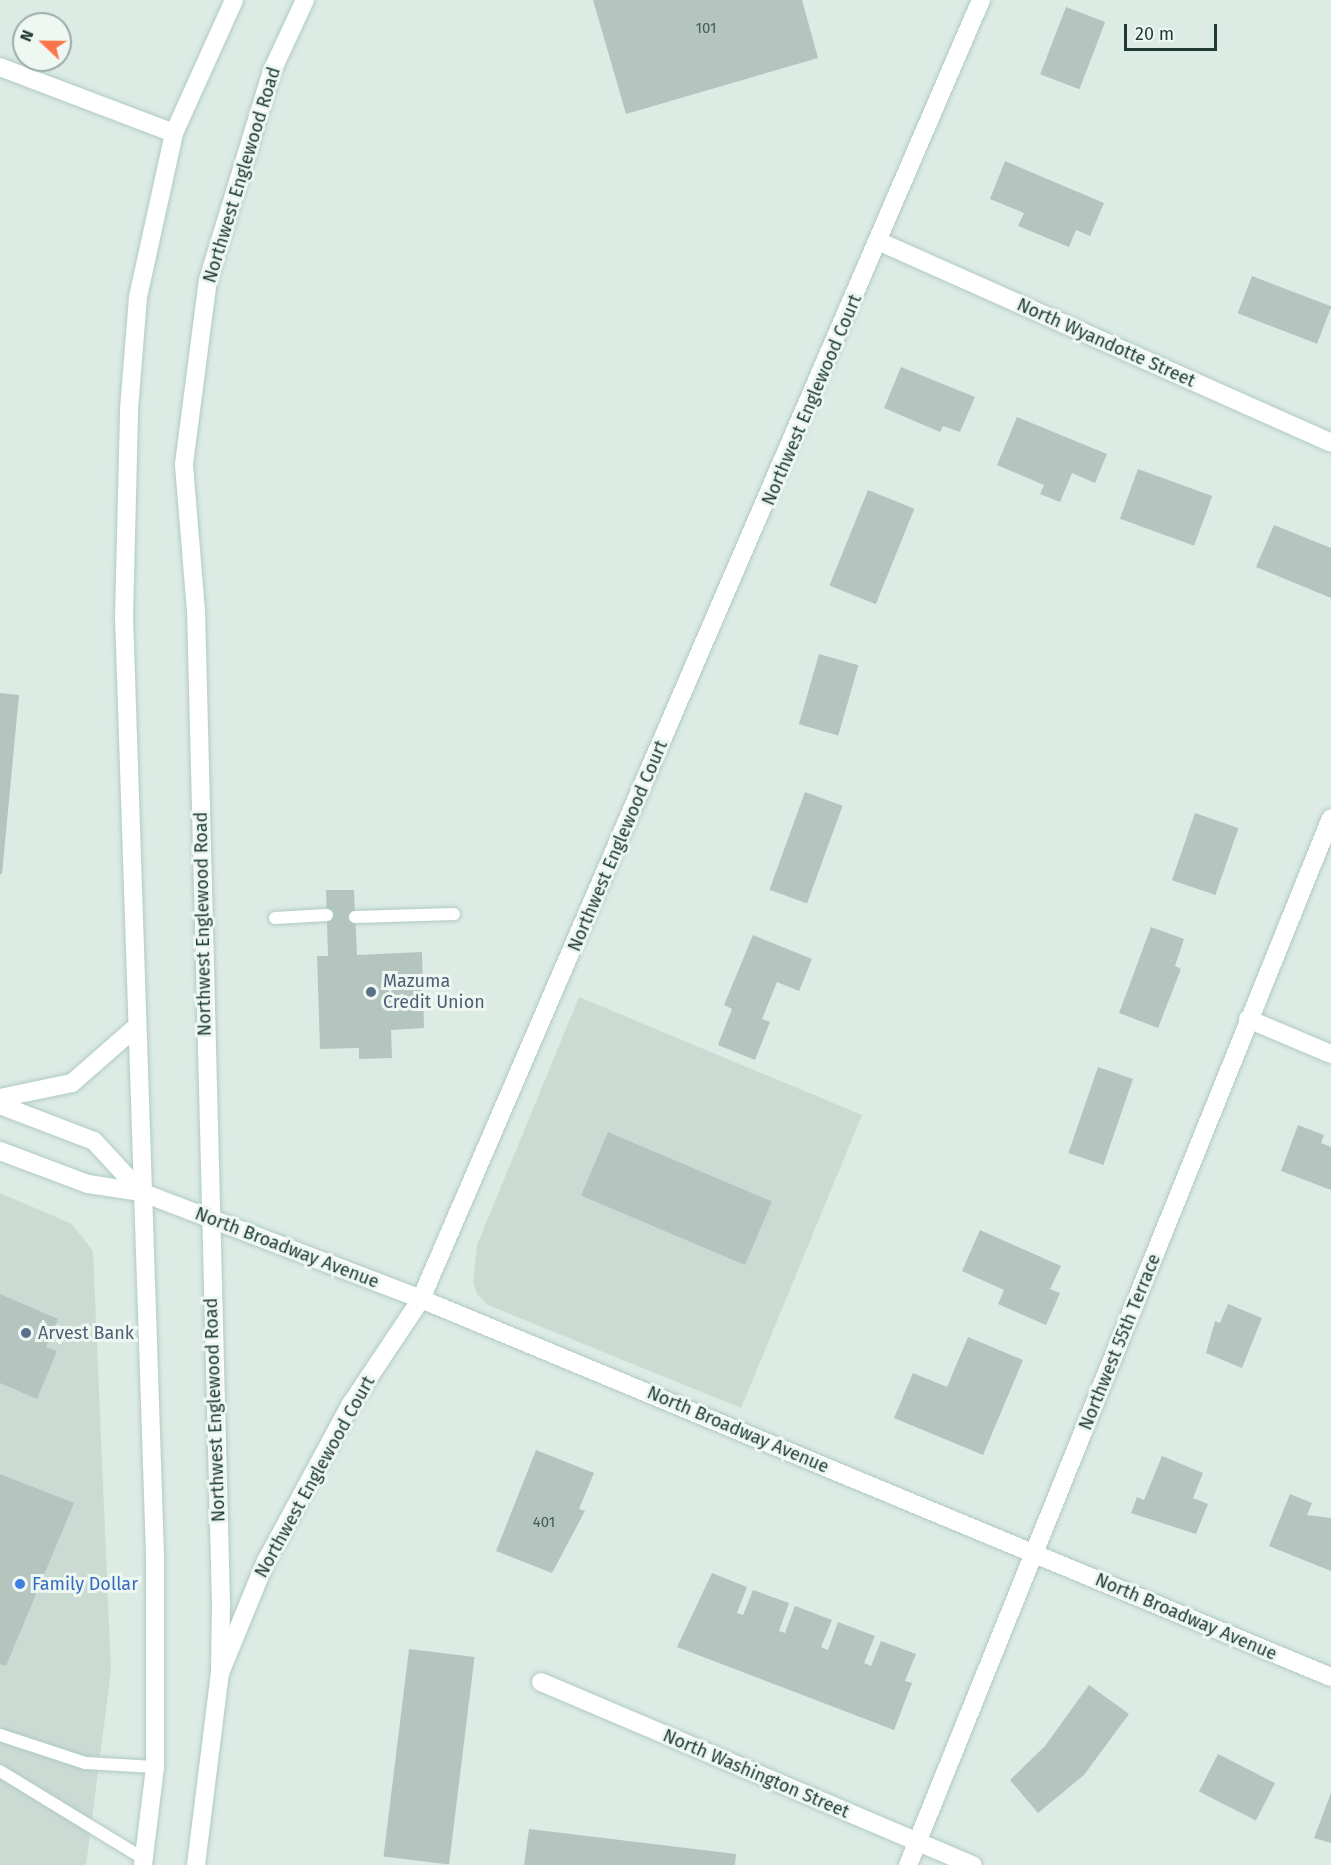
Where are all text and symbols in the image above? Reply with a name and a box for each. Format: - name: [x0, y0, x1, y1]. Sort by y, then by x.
- north arrow: [12, 12, 72, 72]
- scale bar: [1127, 12, 1220, 50]
- house number: 101: [696, 20, 716, 38]
- text: 20 m: [1135, 23, 1174, 45]
- text: N: [16, 27, 37, 44]
- street label: Northwest Englewood Road: [199, 64, 285, 286]
- street label: Northwest Englewood Court: [758, 291, 866, 509]
- street label: North Wyandotte Street: [1014, 294, 1198, 392]
- street label: Northwest Englewood Court: [564, 737, 672, 955]
- street label: Northwest Englewood Road: [190, 812, 216, 1036]
- place label: Mazuma Credit Union: [383, 971, 485, 1014]
- marker: Mazuma Credit Union: [364, 985, 378, 999]
- street label: North Broadway Avenue: [192, 1203, 382, 1293]
- street label: Northwest 55th Terrace: [1075, 1251, 1165, 1433]
- street label: Northwest Englewood Road: [200, 1297, 230, 1523]
- place label: Arvest Bank: [38, 1322, 134, 1344]
- marker: Arvest Bank: [19, 1326, 33, 1340]
- street label: Northwest Englewood Court: [250, 1372, 380, 1582]
- street label: North Broadway Avenue: [644, 1382, 832, 1478]
- house number: 401: [533, 1514, 555, 1532]
- street label: North Broadway Avenue: [1092, 1569, 1280, 1665]
- place label: Family Dollar: [32, 1573, 138, 1595]
- marker: Family Dollar: [13, 1577, 27, 1591]
- street label: North Washington Street: [660, 1725, 852, 1823]

